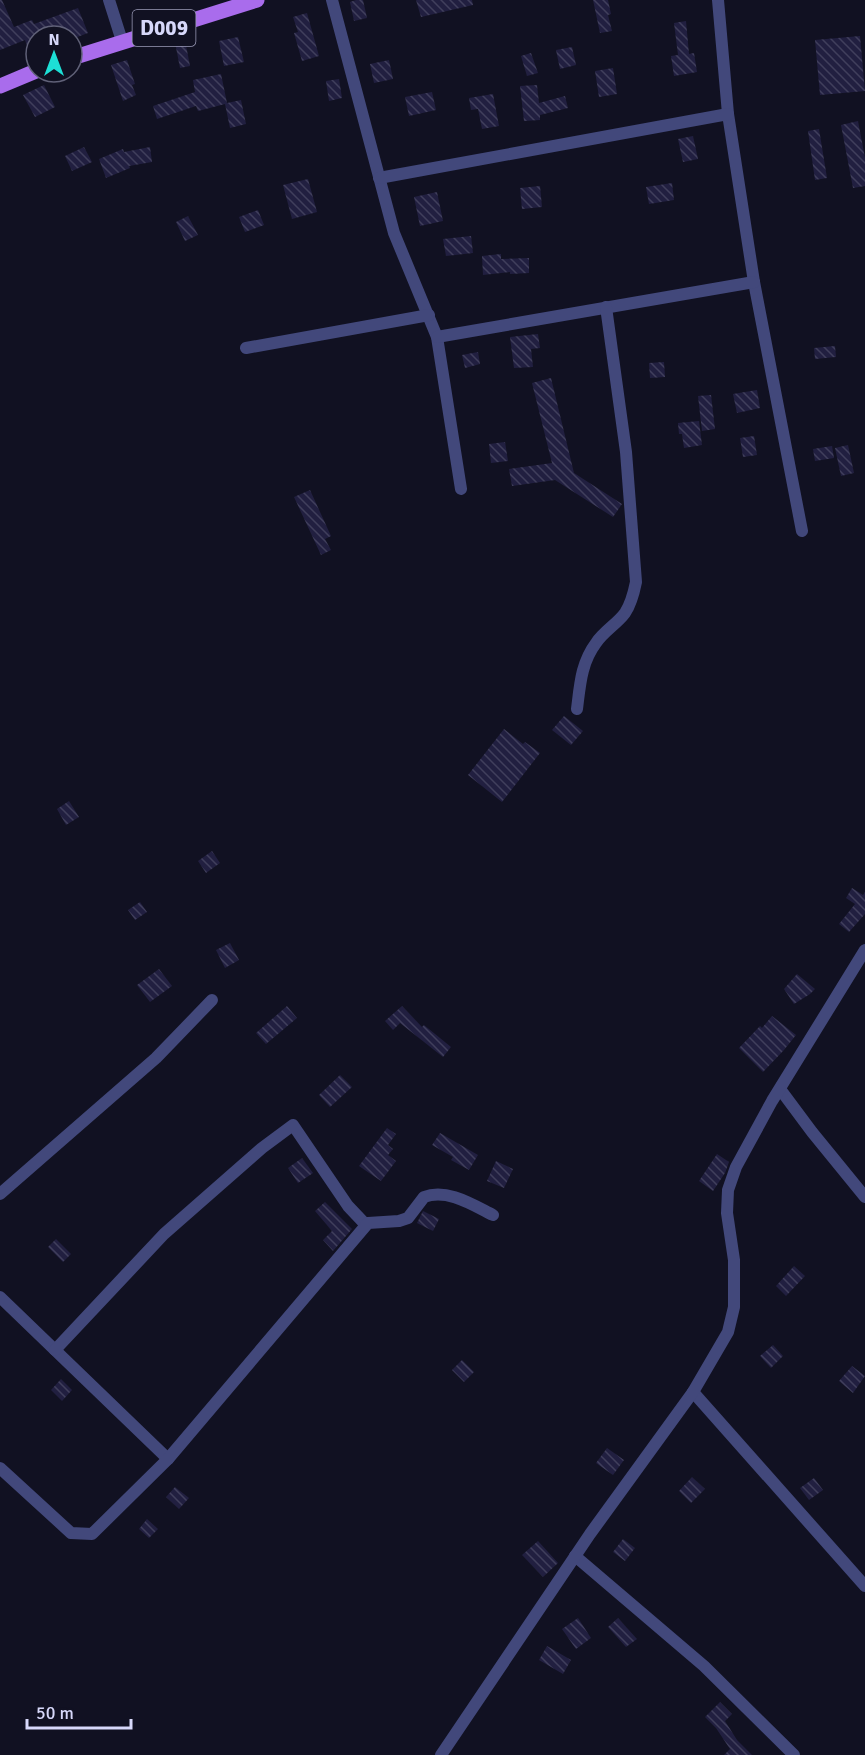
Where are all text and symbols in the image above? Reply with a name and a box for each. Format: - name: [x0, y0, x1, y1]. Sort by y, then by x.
- road number: D009: [132, 10, 195, 46]
- north arrow: [24, 24, 84, 84]
- text: N: [48, 30, 60, 50]
- scale bar: [27, 1692, 130, 1730]
- text: 50 m: [36, 1702, 74, 1724]

